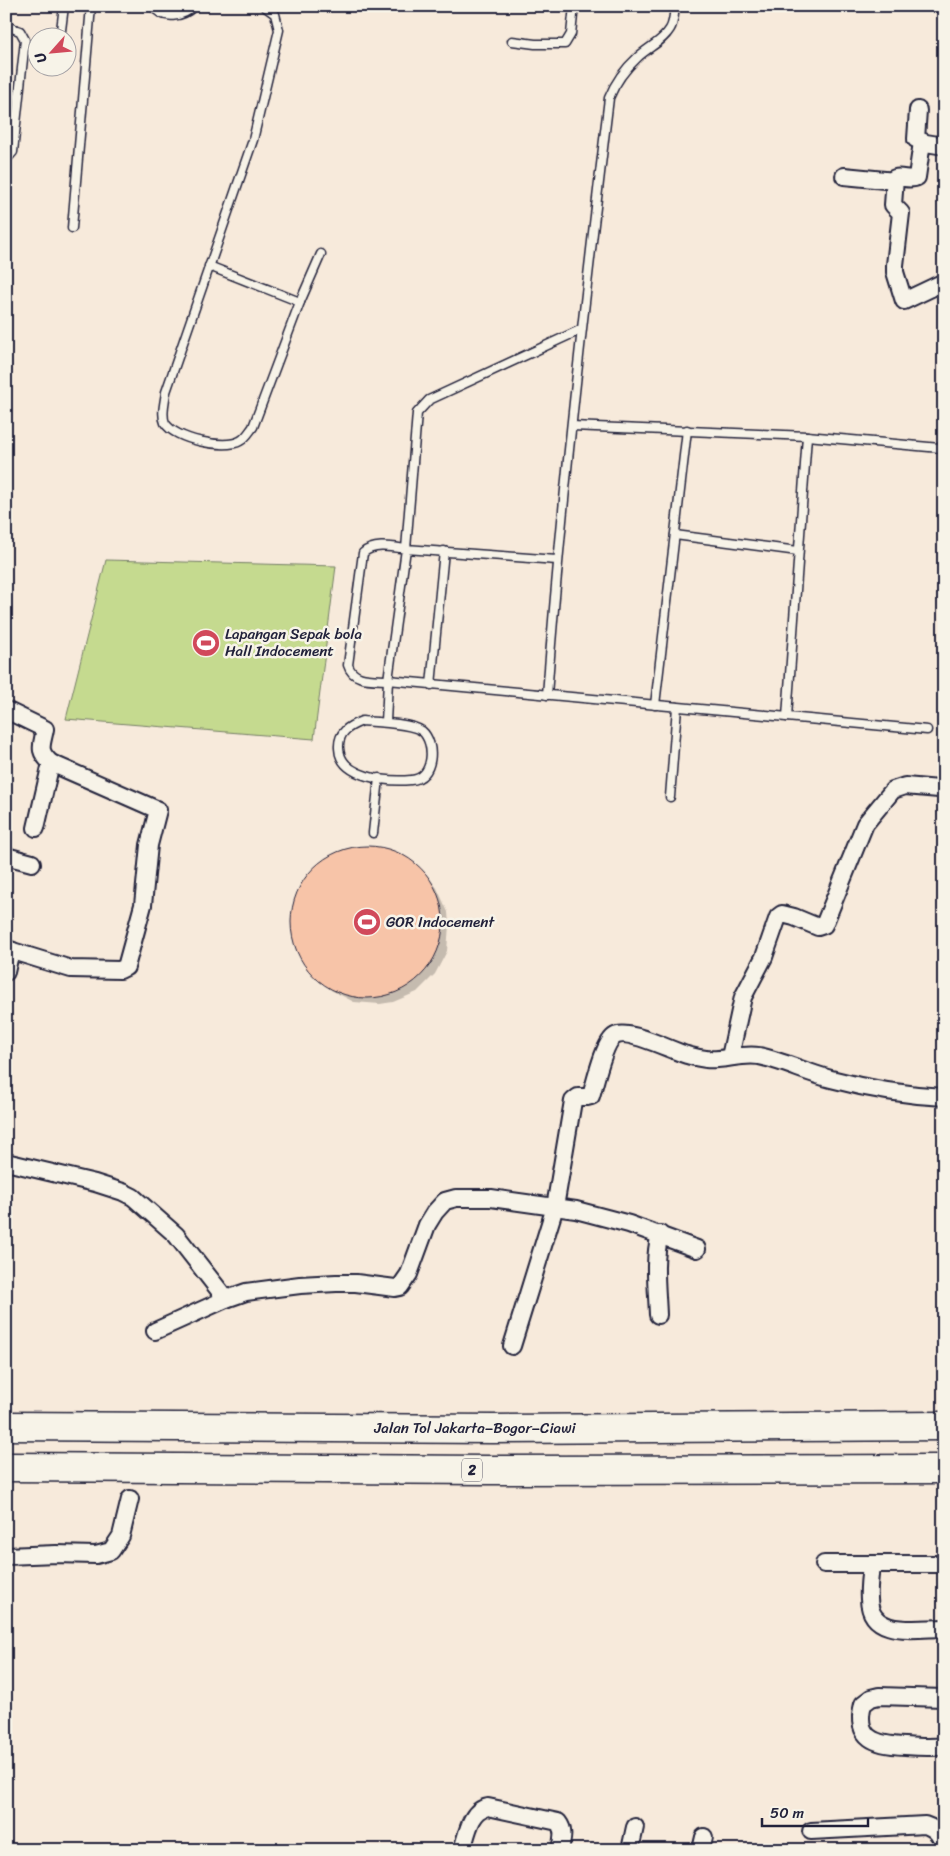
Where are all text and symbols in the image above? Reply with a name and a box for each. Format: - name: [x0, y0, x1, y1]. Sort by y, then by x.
- north arrow: [28, 28, 78, 78]
- text: U: [27, 47, 54, 67]
- place label: Lapangan Sepak bola Hall Indocement: [225, 621, 362, 664]
- sports icon: Lapangan Sepak bola Hall Indocement: [191, 628, 221, 658]
- sports icon: GOR Indocement: [352, 907, 382, 937]
- place label: GOR Indocement: [386, 909, 495, 935]
- street label: Jalan Tol Jakarta–Bogor–Ciawi: [373, 1415, 577, 1441]
- road number: 2: [462, 1458, 482, 1482]
- scale bar: [762, 1796, 869, 1828]
- text: 50 m: [770, 1800, 805, 1826]

